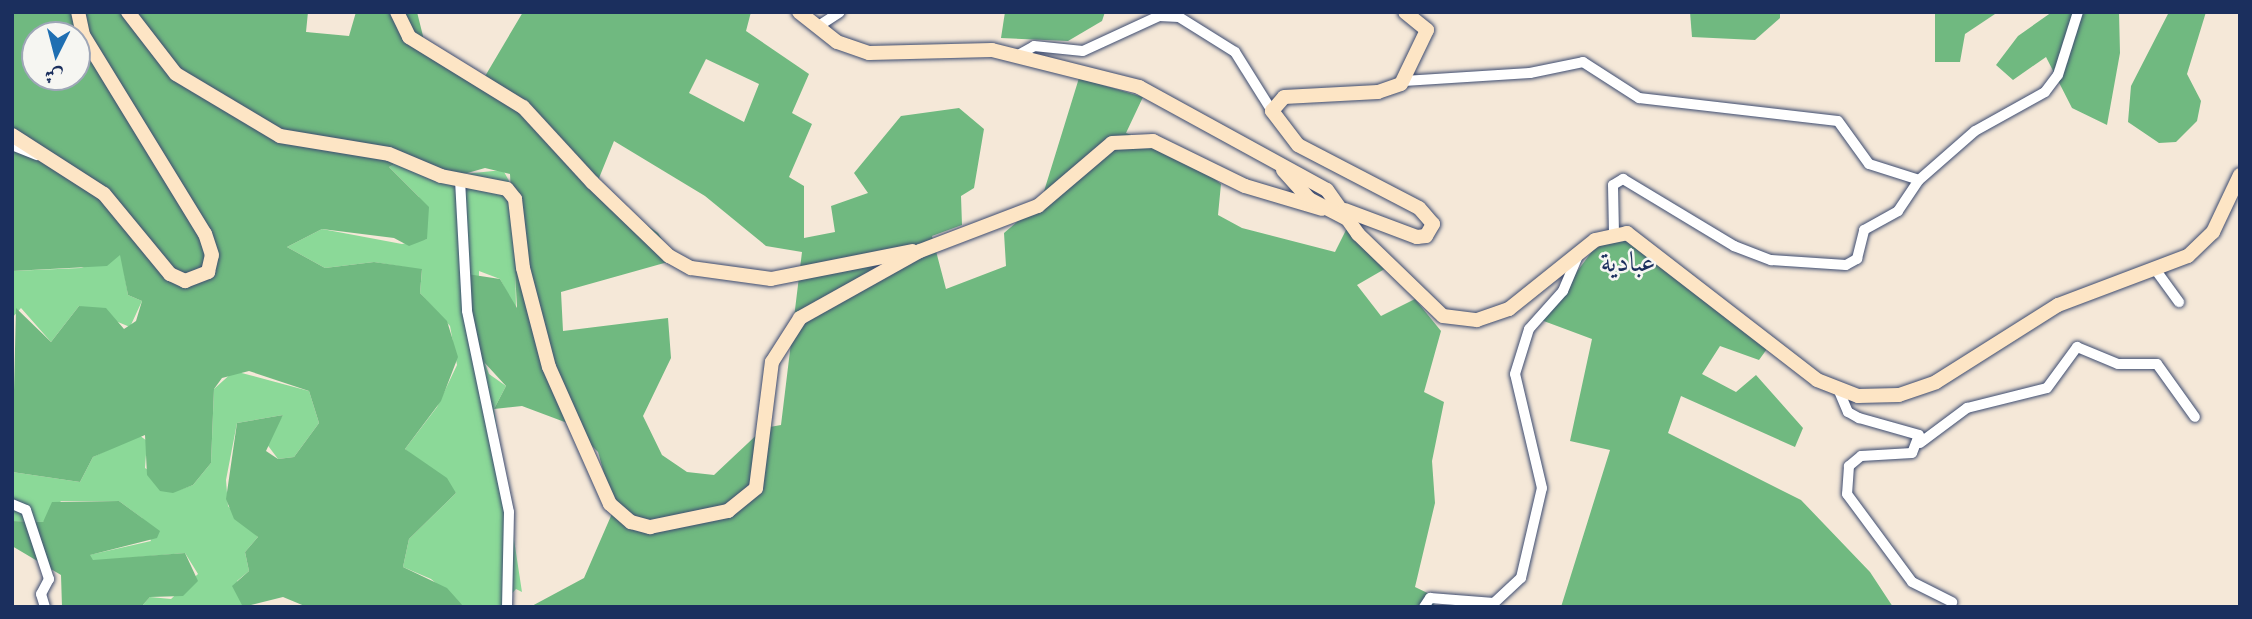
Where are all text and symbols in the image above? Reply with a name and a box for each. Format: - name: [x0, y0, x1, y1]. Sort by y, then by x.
- north arrow: [21, 21, 91, 91]
- text: ش: [43, 63, 65, 88]
- district label: عبادية: [1600, 246, 1656, 280]

